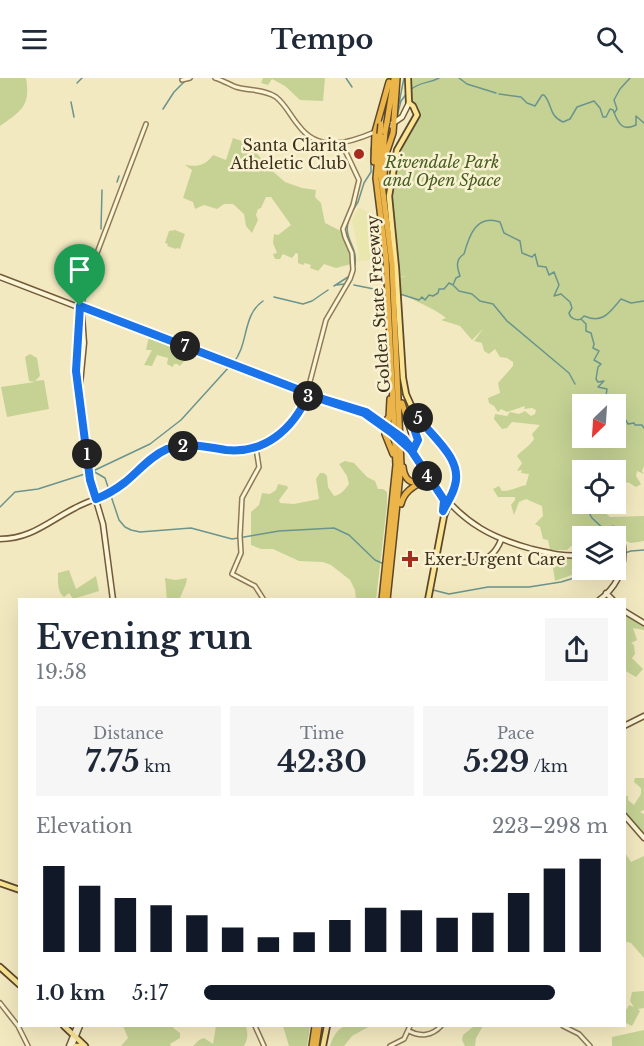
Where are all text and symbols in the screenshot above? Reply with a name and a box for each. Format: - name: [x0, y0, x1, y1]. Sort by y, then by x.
- icon: menu: [18, 23, 51, 56]
- text: Tempo: [271, 23, 373, 56]
- icon: search: [593, 23, 626, 56]
- place label: Santa Clarita Atheletic Club: [229, 135, 347, 173]
- marker: Santa Clarita Atheletic Club: [352, 147, 366, 161]
- park label: Rivendale Park and Open Space: [383, 152, 502, 190]
- street label: Golden State Freeway: [362, 213, 394, 394]
- pin: [54, 244, 105, 306]
- icon: arrive: [63, 253, 96, 286]
- pin: 7: [170, 331, 200, 361]
- text: 7: [181, 336, 189, 356]
- pin: 3: [293, 381, 323, 411]
- text: 3: [303, 386, 313, 406]
- north arrow: [572, 394, 626, 448]
- map controls: [572, 394, 626, 580]
- pin: 5: [403, 403, 433, 433]
- text: 5: [413, 408, 423, 428]
- pin: 2: [168, 431, 198, 461]
- text: 2: [178, 436, 188, 456]
- pin: 1: [72, 439, 102, 469]
- text: 1: [84, 444, 90, 464]
- button: locate: [572, 460, 626, 514]
- pin: 4: [412, 461, 442, 491]
- text: 4: [422, 466, 432, 486]
- button: layers: [572, 526, 626, 580]
- place label: Exer Urgent Care: [424, 549, 566, 569]
- marker: Exer Urgent Care: [401, 550, 419, 568]
- text: Evening run: [36, 617, 252, 658]
- button: share: [545, 618, 608, 681]
- text: 19:58: [36, 660, 87, 684]
- text: Distance: [93, 723, 164, 743]
- text: Time: [300, 723, 344, 743]
- text: Pace: [497, 723, 534, 743]
- text: 7.75: [85, 743, 140, 780]
- text: 42:30: [277, 743, 367, 780]
- text: 5:29: [463, 743, 530, 780]
- text: km: [140, 756, 171, 776]
- text: /km: [530, 756, 568, 776]
- text: Elevation: [36, 814, 133, 838]
- text: 223–298 m: [492, 814, 608, 838]
- text: 1.0 km: [36, 981, 105, 1005]
- text: 5:17: [132, 981, 168, 1005]

